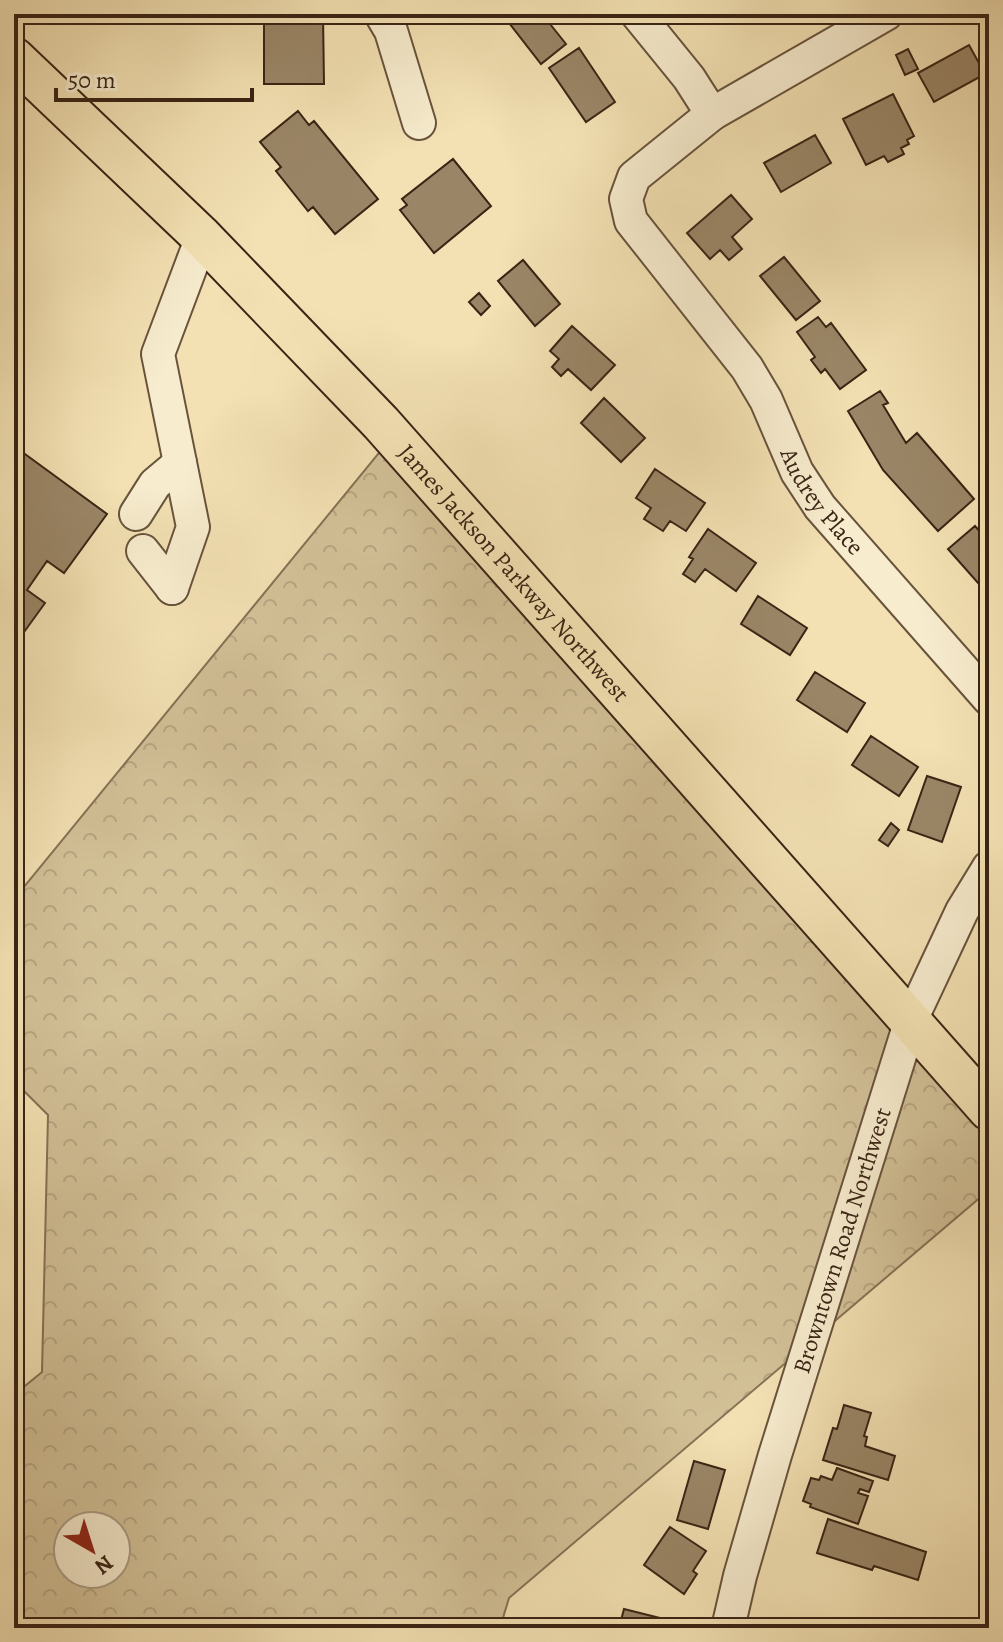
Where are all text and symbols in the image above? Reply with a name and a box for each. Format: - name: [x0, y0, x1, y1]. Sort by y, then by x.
- scale bar: [56, 52, 252, 102]
- text: 50 m: [68, 64, 116, 96]
- street label: James Jackson Parkway Northwest: [391, 437, 637, 709]
- street label: Audrey Place: [772, 442, 871, 562]
- street label: Browntown Road Northwest: [785, 1104, 899, 1377]
- north arrow: [52, 1510, 132, 1590]
- text: N: [88, 1548, 120, 1581]

